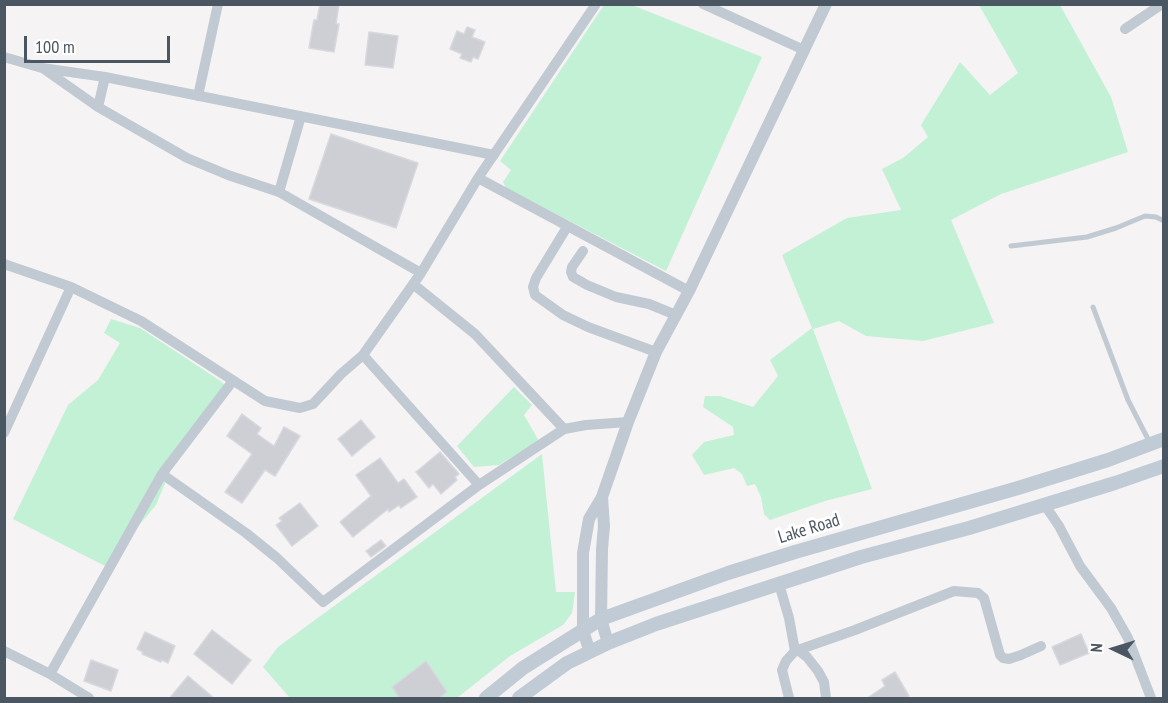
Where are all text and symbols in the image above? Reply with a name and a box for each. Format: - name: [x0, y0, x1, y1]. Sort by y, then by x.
- scale bar: [27, 24, 172, 62]
- text: 100 m: [35, 35, 75, 58]
- street label: Lake Road: [776, 509, 842, 549]
- north arrow: [1084, 619, 1144, 679]
- text: N: [1086, 643, 1106, 653]

